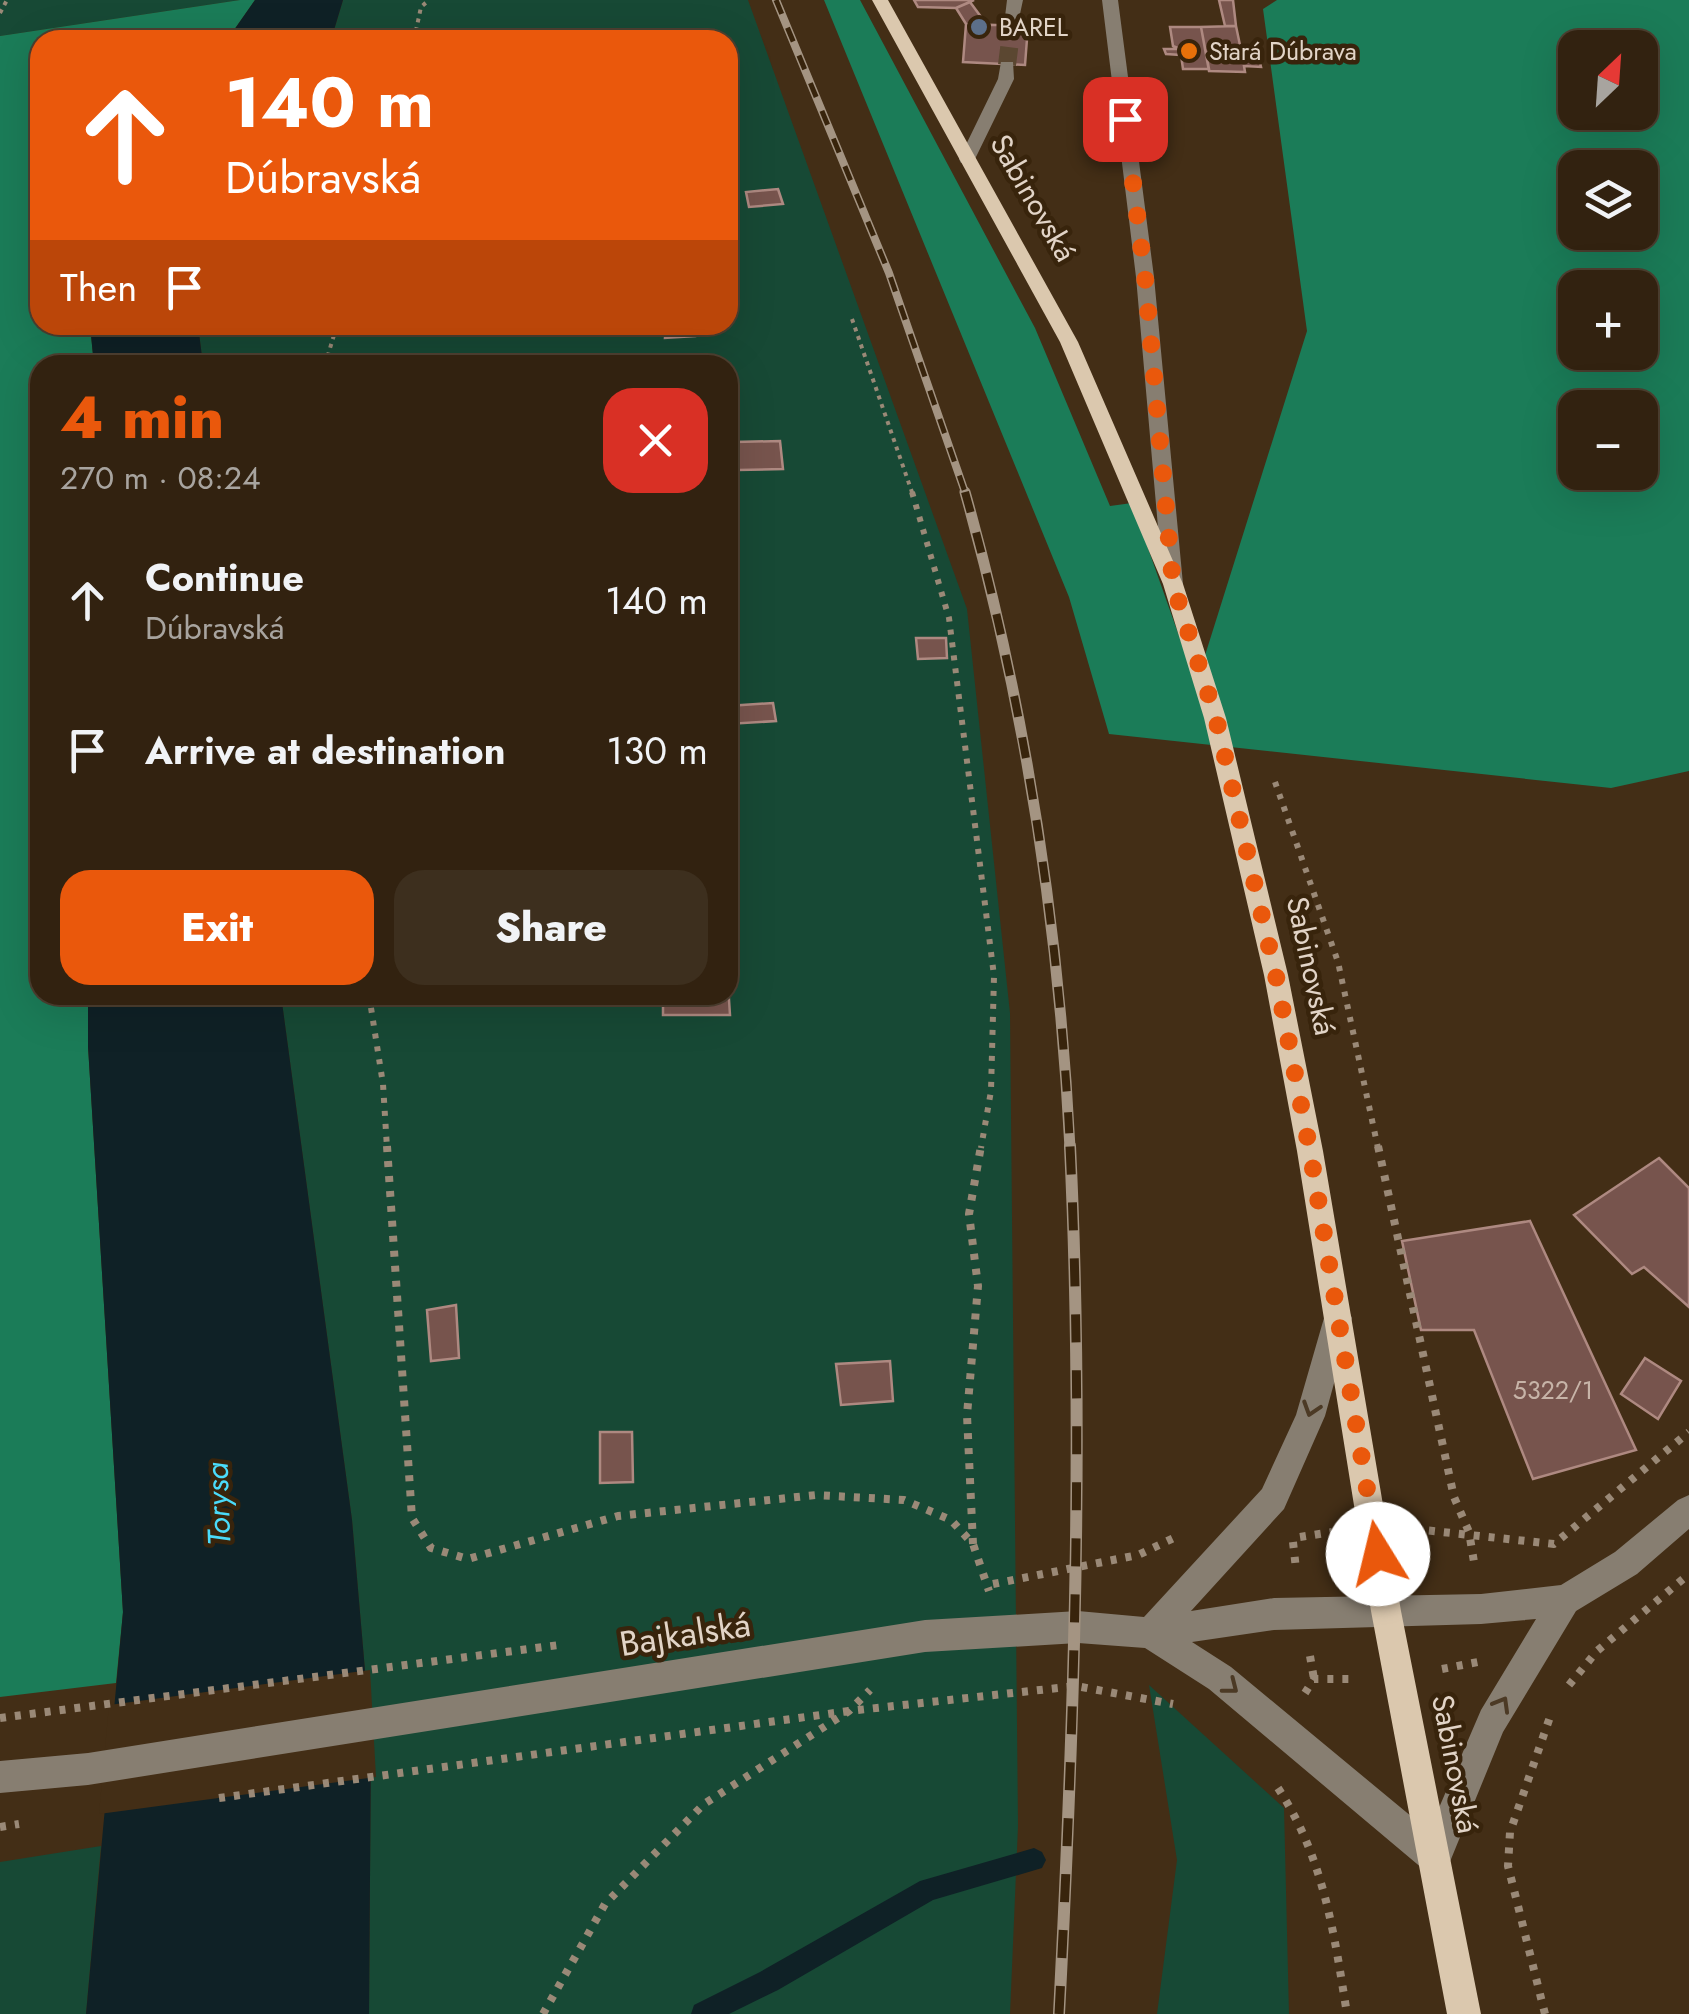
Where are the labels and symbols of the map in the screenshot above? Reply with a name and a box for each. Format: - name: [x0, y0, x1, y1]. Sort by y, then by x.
- place label: BAREL: [999, 9, 1068, 45]
- marker: BAREL: [968, 16, 990, 38]
- north arrow: [1558, 30, 1658, 130]
- place label: Stará Dúbrava: [1209, 33, 1357, 69]
- marker: Stará Dúbrava: [1178, 40, 1200, 62]
- pin: [1083, 77, 1168, 162]
- street label: Sabinovská: [980, 126, 1087, 269]
- street label: Sabinovská: [1276, 893, 1347, 1039]
- house number: 5322/1: [1513, 1372, 1593, 1408]
- one-way arrow: [1302, 1400, 1323, 1417]
- water label: Torysa: [194, 1461, 242, 1547]
- position arrow: [1326, 1502, 1430, 1606]
- street label: Bajkalská: [616, 1599, 754, 1669]
- one-way arrow: [1220, 1675, 1238, 1693]
- street label: Sabinovská: [1421, 1691, 1490, 1837]
- one-way arrow: [1490, 1697, 1509, 1715]

